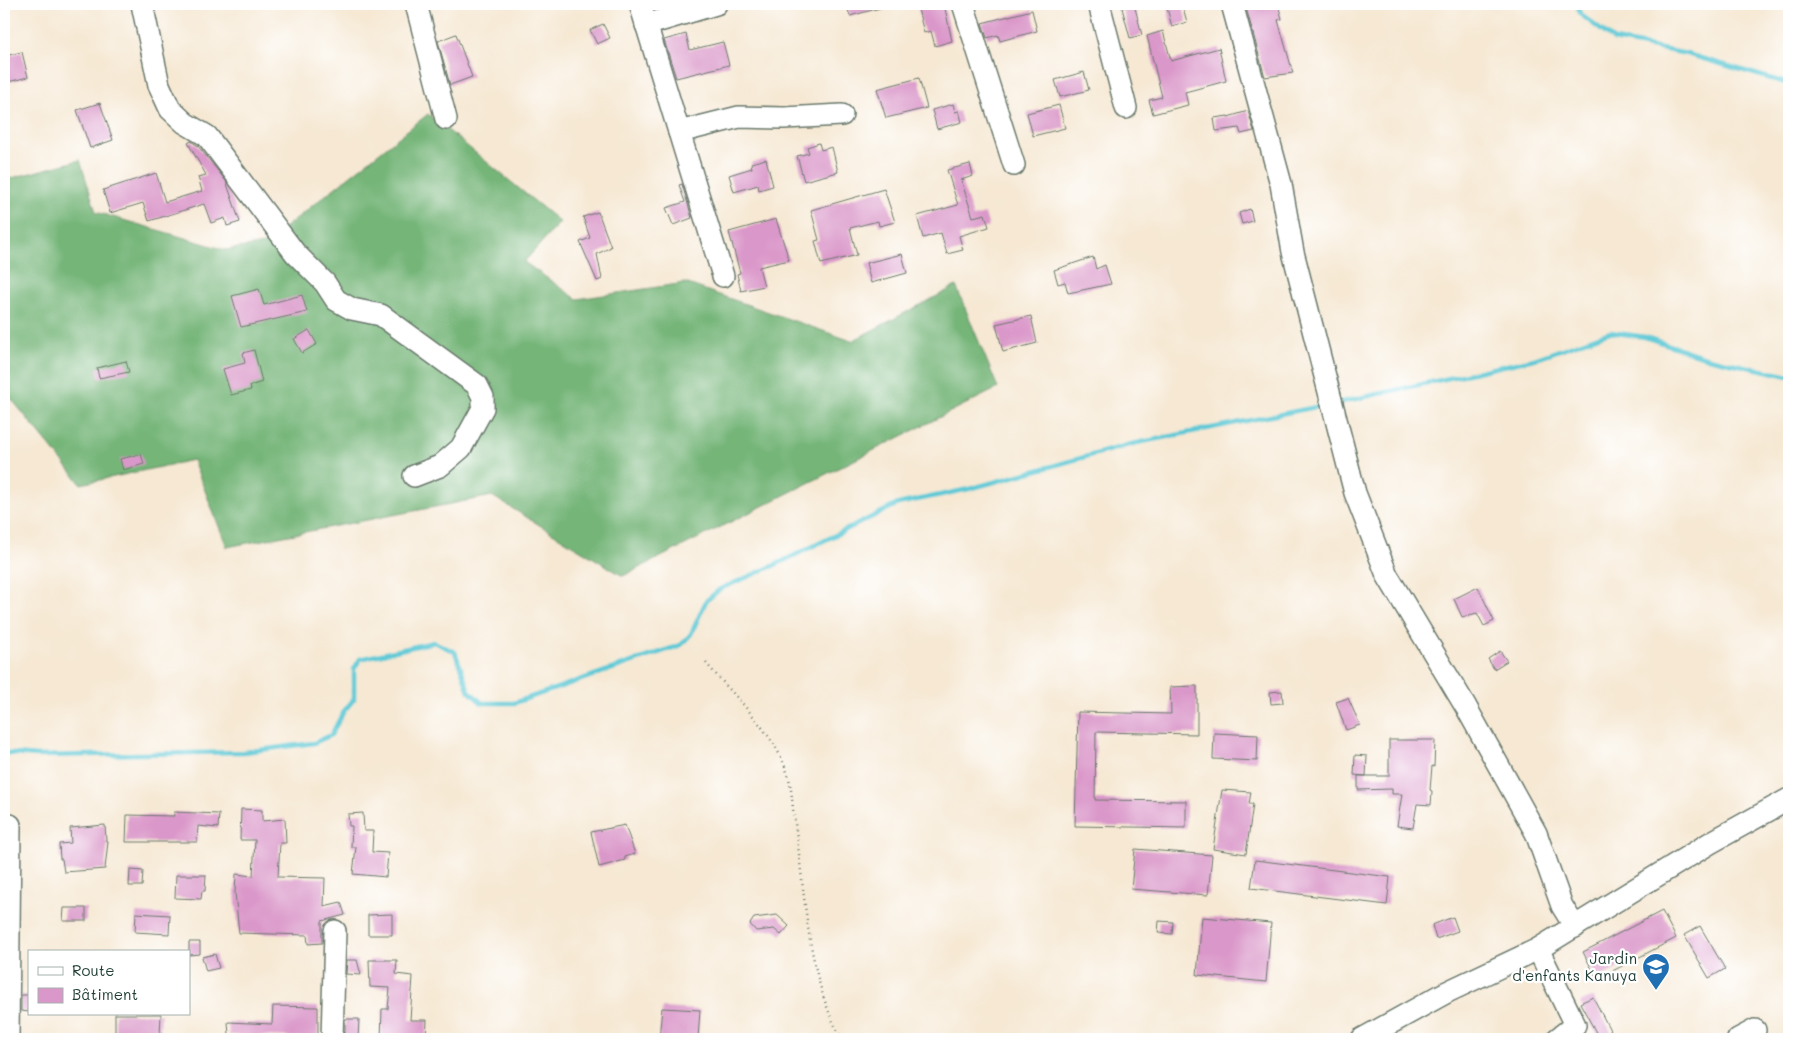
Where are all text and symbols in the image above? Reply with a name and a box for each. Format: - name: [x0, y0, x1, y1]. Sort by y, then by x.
- place label: Jardin d'enfants Kanuya: [1512, 948, 1637, 985]
- legend: [28, 950, 190, 1016]
- school or university icon: Jardin d'enfants Kanuya: [1641, 952, 1671, 991]
- text: Route: [72, 960, 115, 980]
- text: Bâtiment: [72, 984, 138, 1004]

